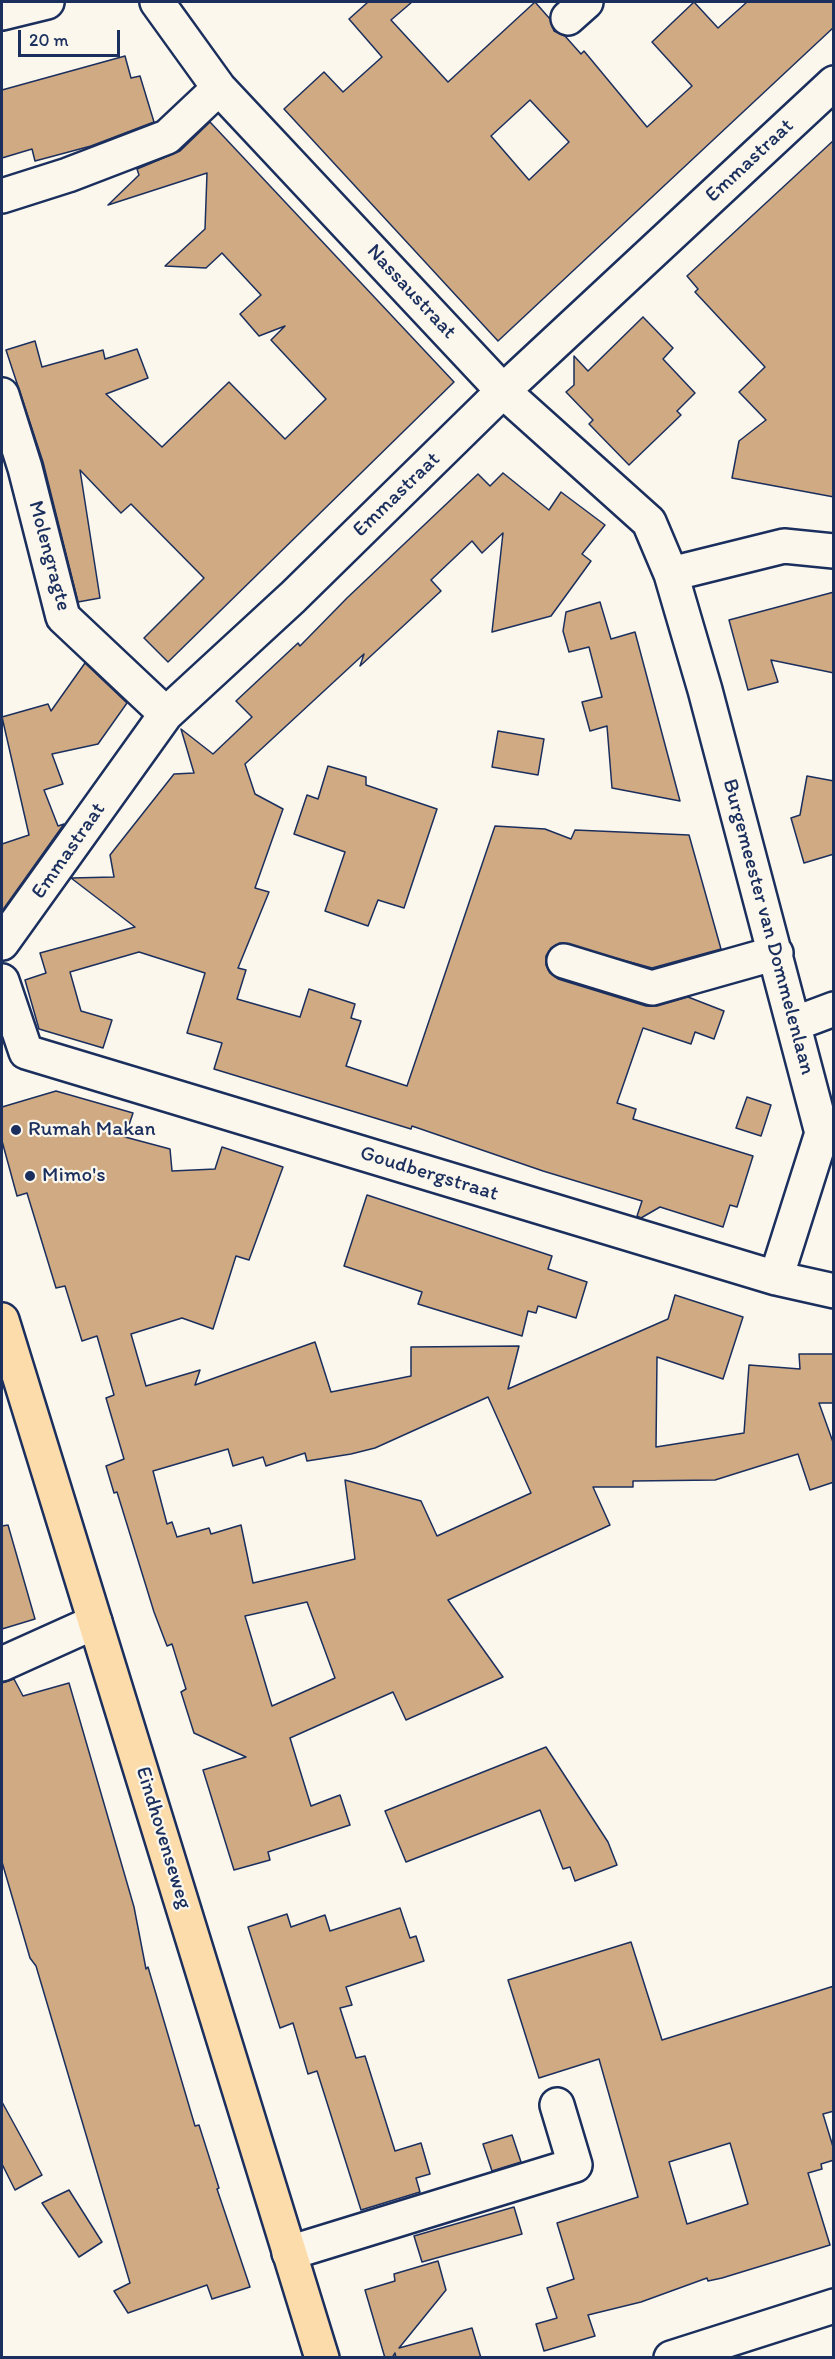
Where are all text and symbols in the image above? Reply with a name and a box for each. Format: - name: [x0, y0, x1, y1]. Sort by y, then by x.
- scale bar: [21, 18, 123, 56]
- text: 20 m: [29, 29, 69, 51]
- street label: Emmastraat: [701, 114, 799, 208]
- street label: Nassaustraat: [361, 239, 461, 345]
- street label: Emmastraat: [348, 447, 446, 543]
- street label: Molengragte: [22, 498, 76, 614]
- street label: Burgemeester van Dommelenlaan: [716, 776, 820, 1078]
- street label: Emmastraat: [27, 798, 111, 904]
- place label: Rumah Makan: [28, 1117, 156, 1143]
- marker: Rumah Makan: [9, 1123, 23, 1137]
- street label: Goudbergstraat: [357, 1141, 501, 1207]
- place label: Mimo's: [42, 1163, 105, 1189]
- marker: Mimo's: [23, 1169, 37, 1183]
- street label: Eindhovenseweg: [129, 1764, 197, 1912]

